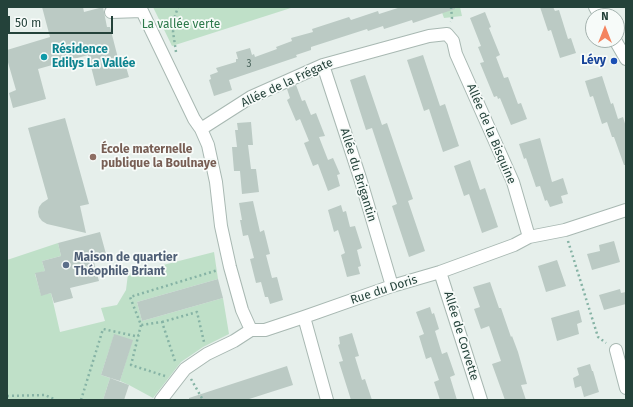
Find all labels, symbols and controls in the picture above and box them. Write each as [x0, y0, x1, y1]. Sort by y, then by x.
scale bar [10, 8, 115, 34]
north arrow [585, 8, 625, 48]
text: N [601, 10, 609, 23]
text: 50 m [15, 16, 41, 30]
park label: La vallée verte [142, 18, 220, 32]
place label: Résidence Edilys La Vallée [52, 43, 135, 71]
marker: Résidence Edilys La Vallée [39, 52, 49, 62]
place label: Lévy [581, 54, 606, 68]
street label: Allée de la Frégate [239, 55, 335, 111]
marker: Lévy [609, 56, 619, 66]
house number: 3 [247, 58, 251, 70]
street label: Allée de la Bisquine [463, 82, 519, 186]
street label: Allée du Brigantin [337, 126, 379, 224]
place label: École maternelle publique la Boulnaye [101, 143, 216, 171]
marker: École maternelle publique la Boulnaye [88, 152, 98, 162]
place label: Maison de quartier Théophile Briant [74, 251, 178, 279]
marker: Maison de quartier Théophile Briant [61, 260, 71, 270]
street label: Rue du Doris [349, 272, 419, 308]
street label: Allée de Corvette [441, 290, 481, 382]

